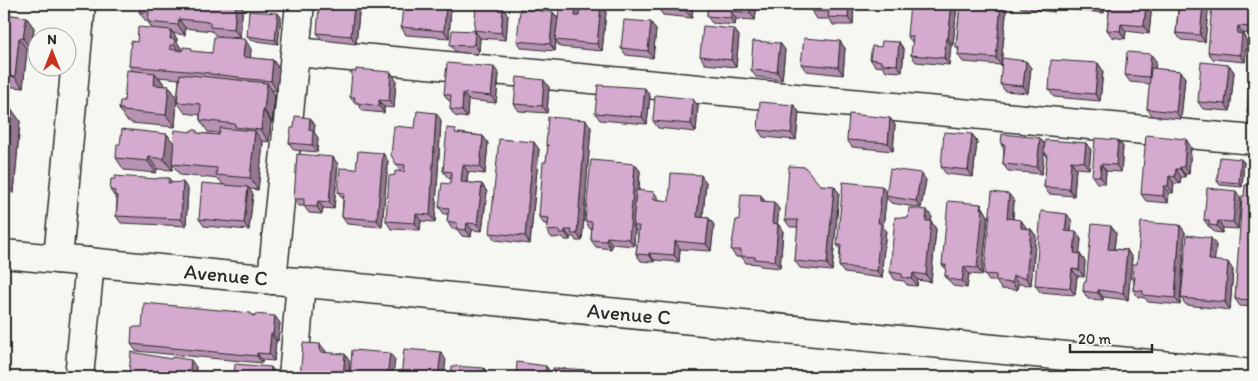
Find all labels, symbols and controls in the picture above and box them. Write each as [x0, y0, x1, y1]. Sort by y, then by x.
north arrow [28, 28, 78, 78]
text: N [47, 31, 57, 48]
street label: Avenue C [183, 258, 269, 291]
street label: Avenue C [586, 297, 672, 330]
scale bar [1070, 321, 1153, 353]
text: 20 m [1078, 330, 1112, 348]

